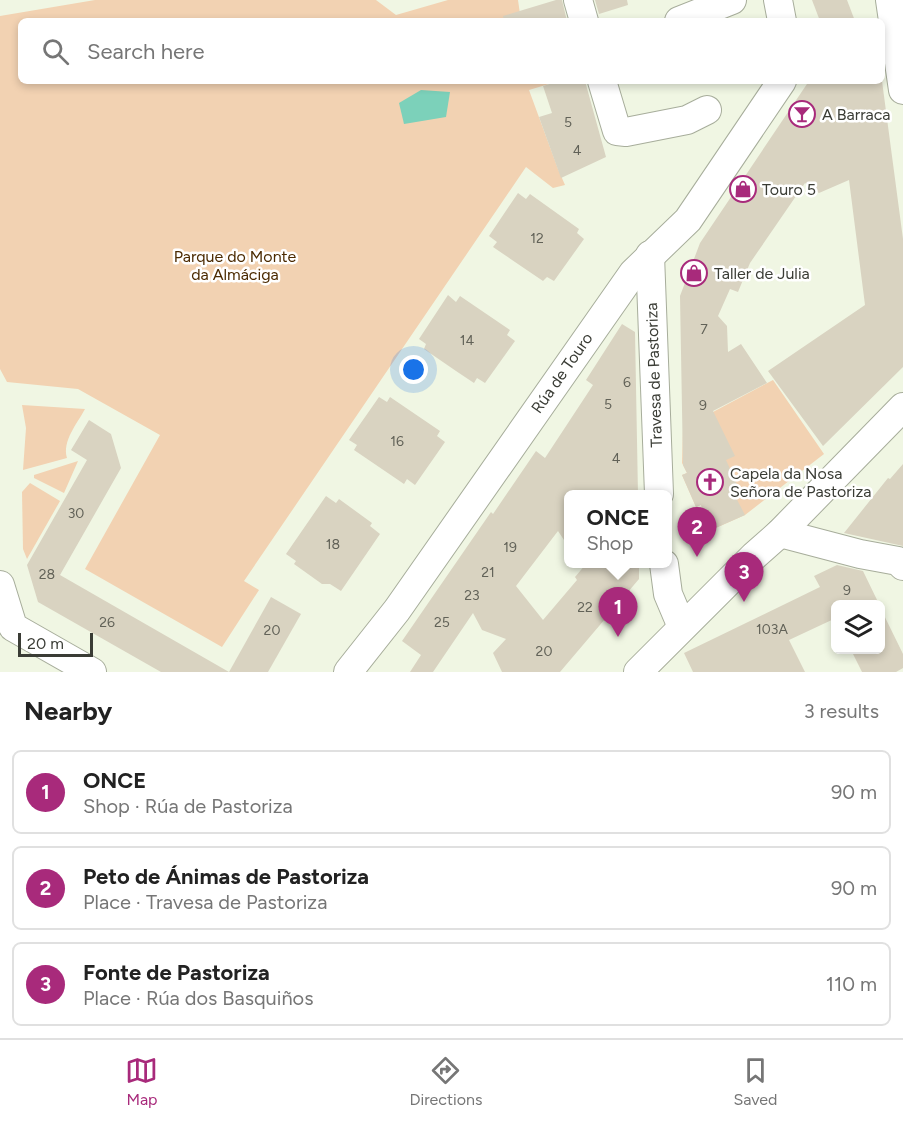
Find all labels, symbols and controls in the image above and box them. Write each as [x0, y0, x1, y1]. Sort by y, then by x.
search box [18, 18, 885, 84]
icon: search [39, 35, 72, 68]
text: Search here [87, 38, 205, 65]
bar icon: A Barraca [787, 99, 817, 129]
place label: A Barraca [822, 105, 891, 124]
house number: 5 [564, 114, 572, 131]
house number: 4 [573, 142, 582, 159]
shop icon: Touro 5 [728, 174, 758, 204]
place label: Touro 5 [762, 180, 816, 199]
house number: 12 [530, 230, 544, 247]
park label: Parque do Monte da Almáciga [174, 247, 297, 284]
shop icon: Taller de Julia [679, 258, 709, 288]
place label: Taller de Julia [714, 264, 810, 283]
street label: Travesa de Pastoriza [642, 302, 666, 448]
house number: 7 [700, 321, 708, 338]
street label: Rúa de Touro [527, 329, 597, 417]
house number: 14 [460, 332, 475, 349]
your location [399, 355, 428, 384]
house number: 6 [623, 374, 631, 391]
house number: 5 [604, 396, 612, 413]
house number: 9 [699, 397, 707, 414]
house number: 16 [390, 433, 404, 450]
house number: 4 [612, 450, 621, 467]
place label: Capela da Nosa Señora de Pastoriza [730, 464, 872, 501]
church icon: Capela da Nosa Señora de Pastoriza [695, 467, 725, 497]
popup [564, 490, 672, 568]
text: ONCE [586, 504, 650, 531]
house number: 30 [68, 505, 84, 522]
pin: 2 [678, 508, 716, 557]
text: Shop [586, 531, 633, 555]
house number: 18 [326, 536, 340, 553]
house number: 19 [503, 539, 517, 556]
pin: 3 [724, 552, 764, 602]
house number: 21 [481, 564, 495, 581]
house number: 28 [39, 566, 55, 583]
house number: 9 [843, 582, 851, 599]
house number: 23 [464, 587, 480, 604]
pin: 1 [598, 588, 638, 637]
house number: 22 [577, 599, 593, 616]
map controls [831, 600, 885, 654]
button: layers [831, 600, 885, 654]
house number: 26 [99, 614, 115, 631]
house number: 25 [434, 614, 450, 631]
house number: 103A [756, 621, 788, 638]
house number: 20 [264, 622, 280, 639]
scale bar [18, 630, 93, 658]
text: 20 m [27, 634, 64, 653]
house number: 20 [536, 643, 552, 660]
text: Nearby [24, 695, 112, 727]
text: 3 results [804, 699, 879, 723]
text: ONCE [83, 767, 146, 794]
text: 1 [41, 780, 50, 804]
text: 90 m [831, 780, 877, 804]
text: Shop · Rúa de Pastoriza [83, 794, 293, 818]
text: Peto de Ánimas de Pastoriza [83, 863, 369, 890]
text: 2 [40, 876, 51, 900]
text: 90 m [831, 876, 877, 900]
text: Place · Travesa de Pastoriza [83, 890, 327, 914]
text: Fonte de Pastoriza [83, 959, 270, 986]
text: 3 [40, 972, 51, 996]
text: 110 m [826, 972, 877, 996]
text: Place · Rúa dos Basquiños [83, 986, 313, 1010]
tab: Map [125, 1054, 158, 1109]
tab: Directions [409, 1054, 482, 1109]
tab: Saved [733, 1054, 778, 1109]

